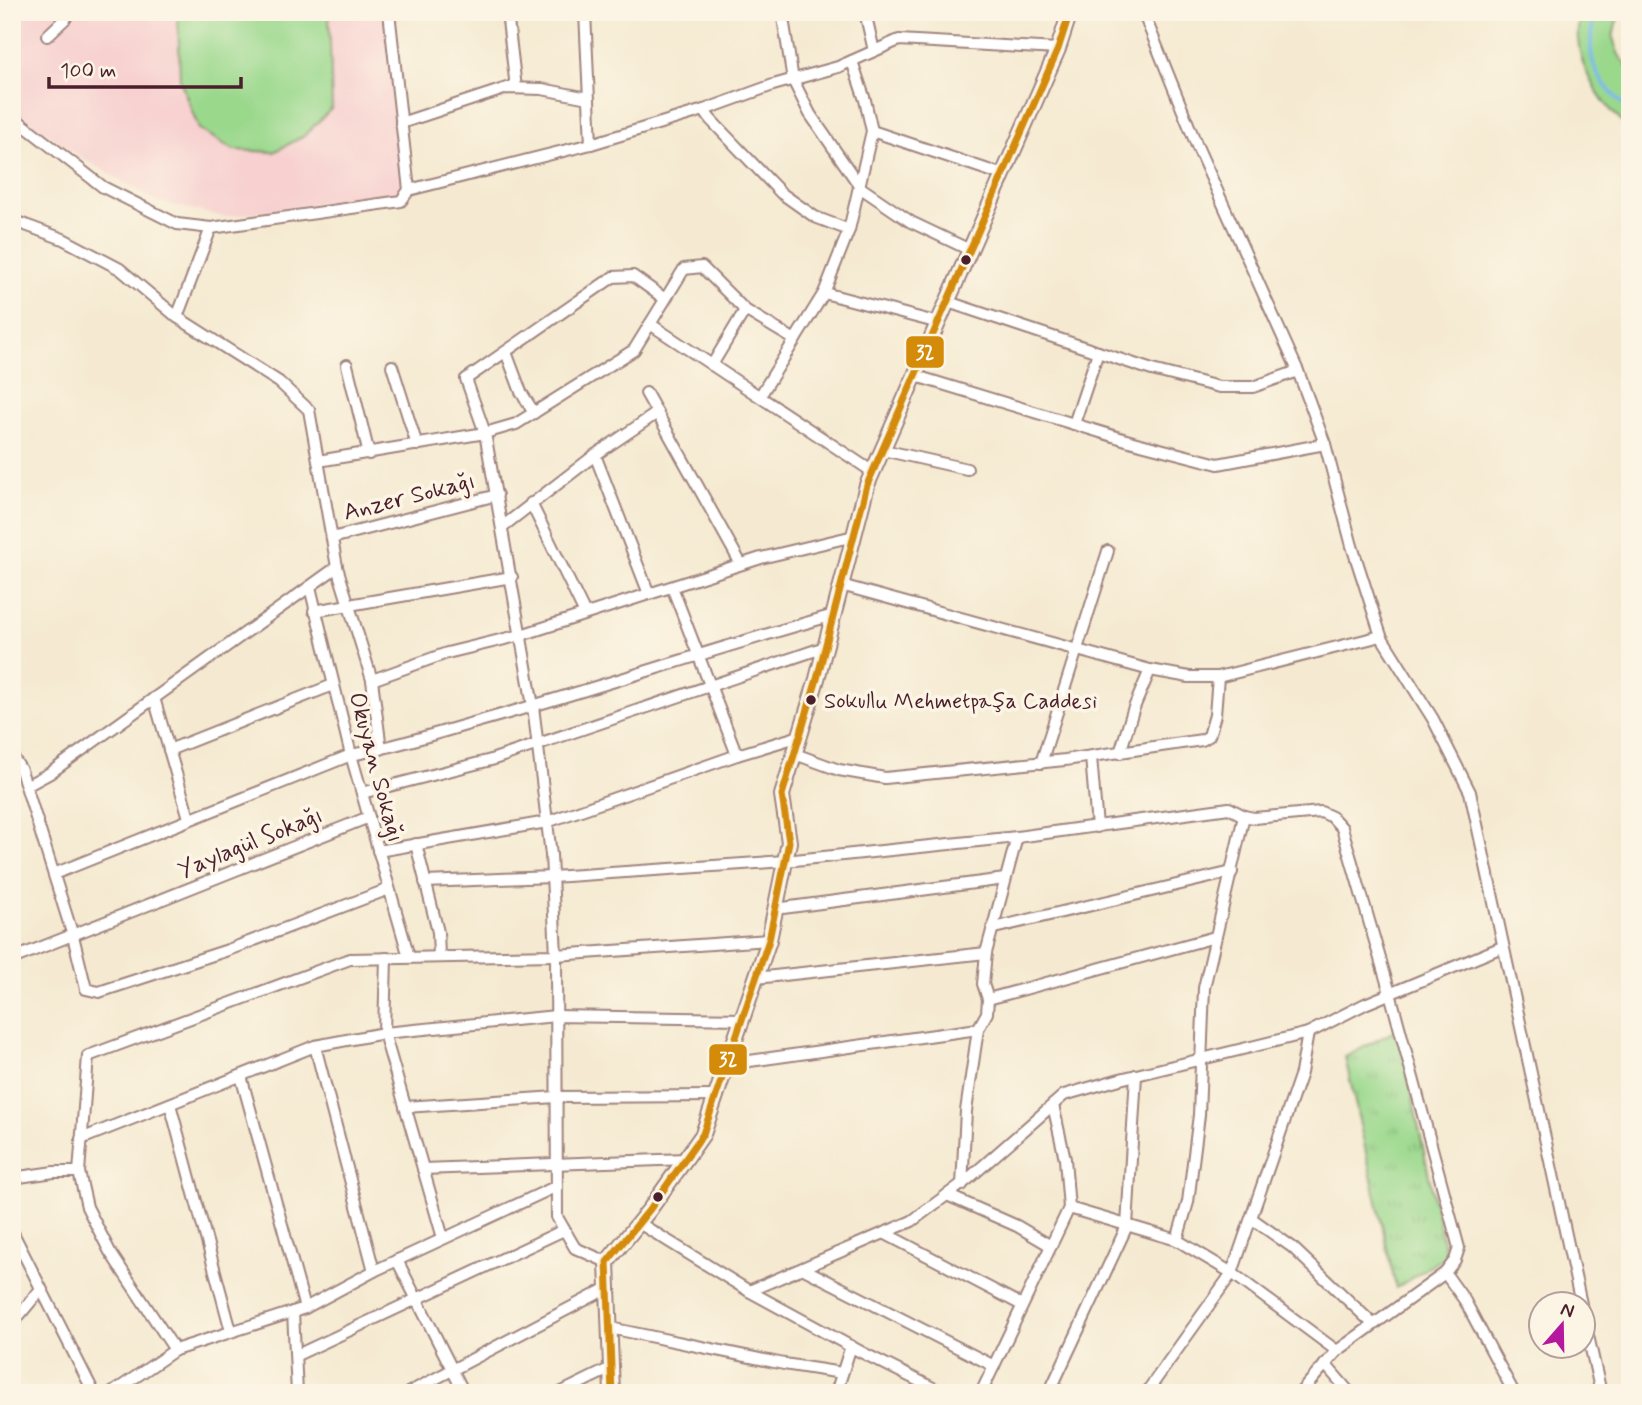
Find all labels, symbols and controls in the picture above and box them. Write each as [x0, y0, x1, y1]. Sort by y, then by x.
scale bar [49, 46, 242, 90]
text: 100 m [60, 57, 116, 85]
unlabelled marker [959, 253, 973, 267]
line badge: 32 [905, 335, 945, 369]
text: 32 [916, 341, 934, 366]
street label: Anzer Sokağı [340, 466, 478, 529]
place label: Sokullu Mehmetpaşa Caddesi [824, 688, 1097, 716]
street label: Okuyan Sokağı [341, 689, 410, 846]
marker: Sokullu Mehmetpaşa Caddesi [804, 693, 818, 707]
street label: Yaylagül Sokağı [174, 800, 328, 887]
line badge: 32 [708, 1043, 748, 1076]
text: 32 [719, 1048, 737, 1073]
unlabelled marker [651, 1190, 665, 1204]
north arrow [1526, 1290, 1596, 1360]
text: N [1557, 1297, 1578, 1324]

